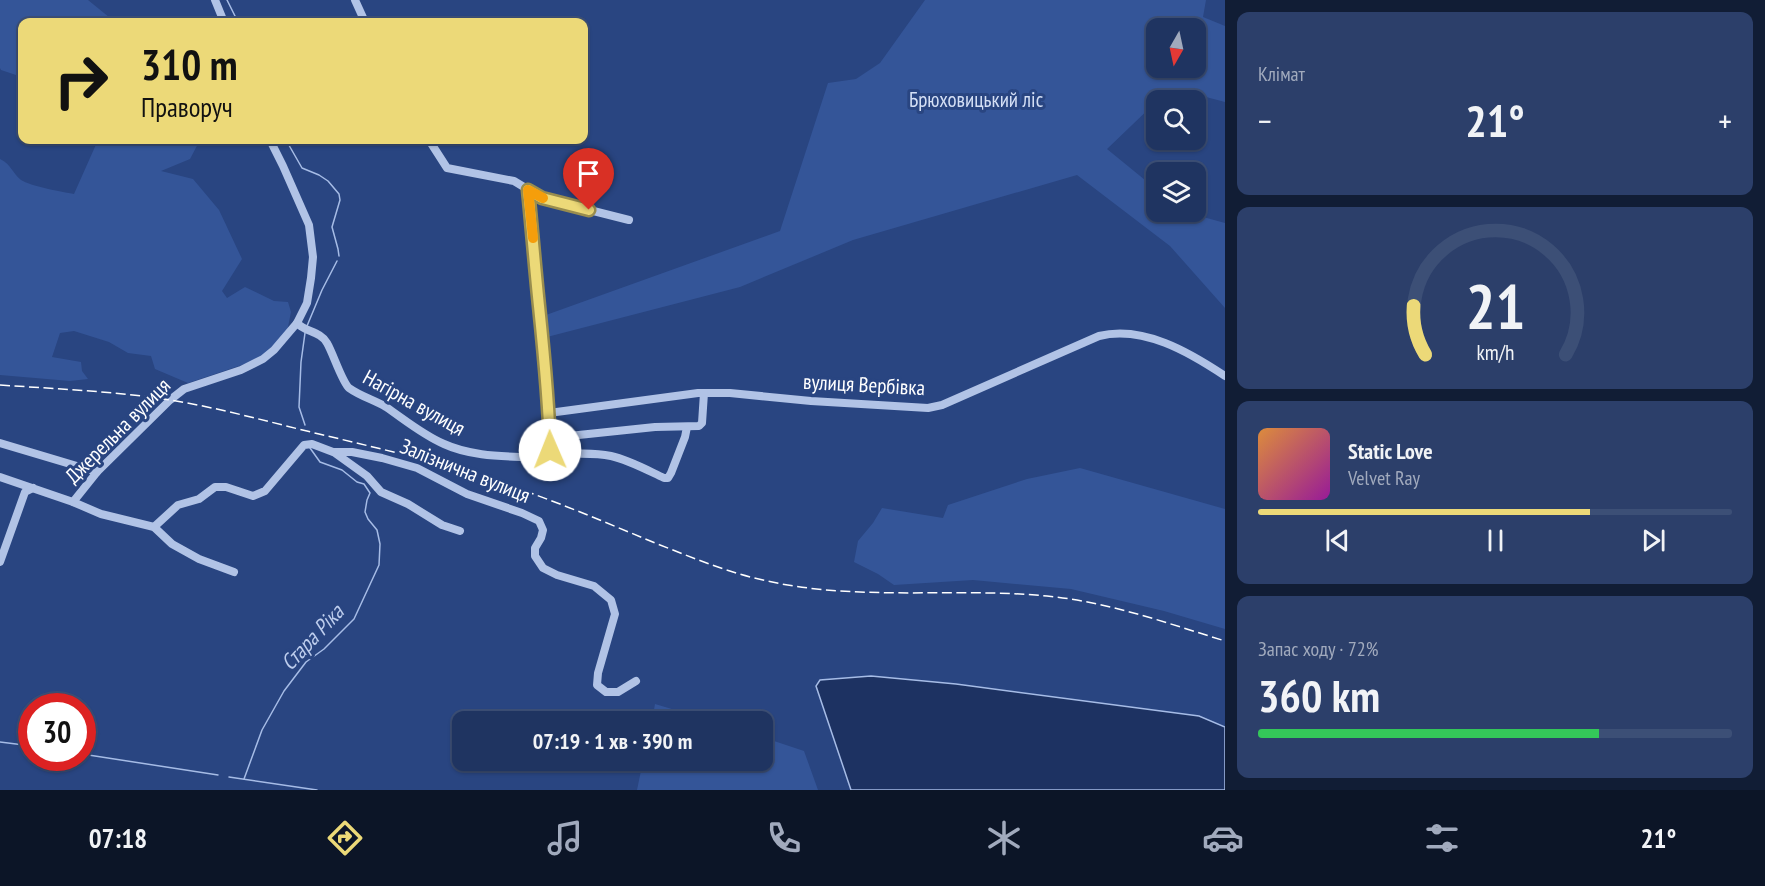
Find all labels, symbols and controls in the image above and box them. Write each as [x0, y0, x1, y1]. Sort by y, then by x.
north arrow [1146, 18, 1206, 78]
map controls [1146, 18, 1206, 222]
text: 310 m [141, 37, 238, 92]
icon: right [42, 42, 120, 120]
text: Клімат [1258, 61, 1305, 87]
park label: Брюховицький ліс [909, 86, 1044, 113]
text: Праворуч [141, 90, 233, 124]
button: search [1146, 90, 1206, 150]
text: 21° [1465, 91, 1525, 149]
text: − [1258, 99, 1272, 142]
text: + [1718, 99, 1732, 142]
pin [563, 148, 614, 210]
icon: arrive [572, 157, 605, 190]
button: layers [1146, 162, 1206, 222]
text: 21 [1465, 265, 1525, 346]
text: km/h [1476, 338, 1514, 366]
street label: Нагірна вулиця [358, 363, 470, 442]
street label: вулиця Вербівка [802, 368, 926, 401]
street label: Джерельна вулиця [59, 372, 176, 489]
position arrow [518, 418, 582, 482]
street label: Залізнична вулиця [396, 432, 534, 509]
text: Static Love [1348, 437, 1433, 465]
text: Velvet Ray [1348, 465, 1420, 491]
icon: previous [1321, 524, 1354, 557]
icon: pause [1479, 524, 1512, 557]
icon: next [1637, 524, 1670, 557]
water label: Стара Ріка [275, 597, 350, 676]
text: Запас ходу · 72% [1258, 636, 1378, 662]
text: 360 km [1258, 666, 1380, 724]
speed limit sign: 30 [18, 693, 96, 771]
text: 07:19 · 1 хв · 390 m [533, 727, 692, 755]
icon: directions [324, 817, 366, 859]
icon: music [544, 817, 586, 859]
icon: phone [763, 817, 805, 859]
icon: climate [983, 817, 1025, 859]
icon: car [1202, 817, 1244, 859]
icon: filters [1421, 817, 1463, 859]
text: 07:18 [89, 821, 147, 855]
text: 21° [1641, 821, 1676, 855]

